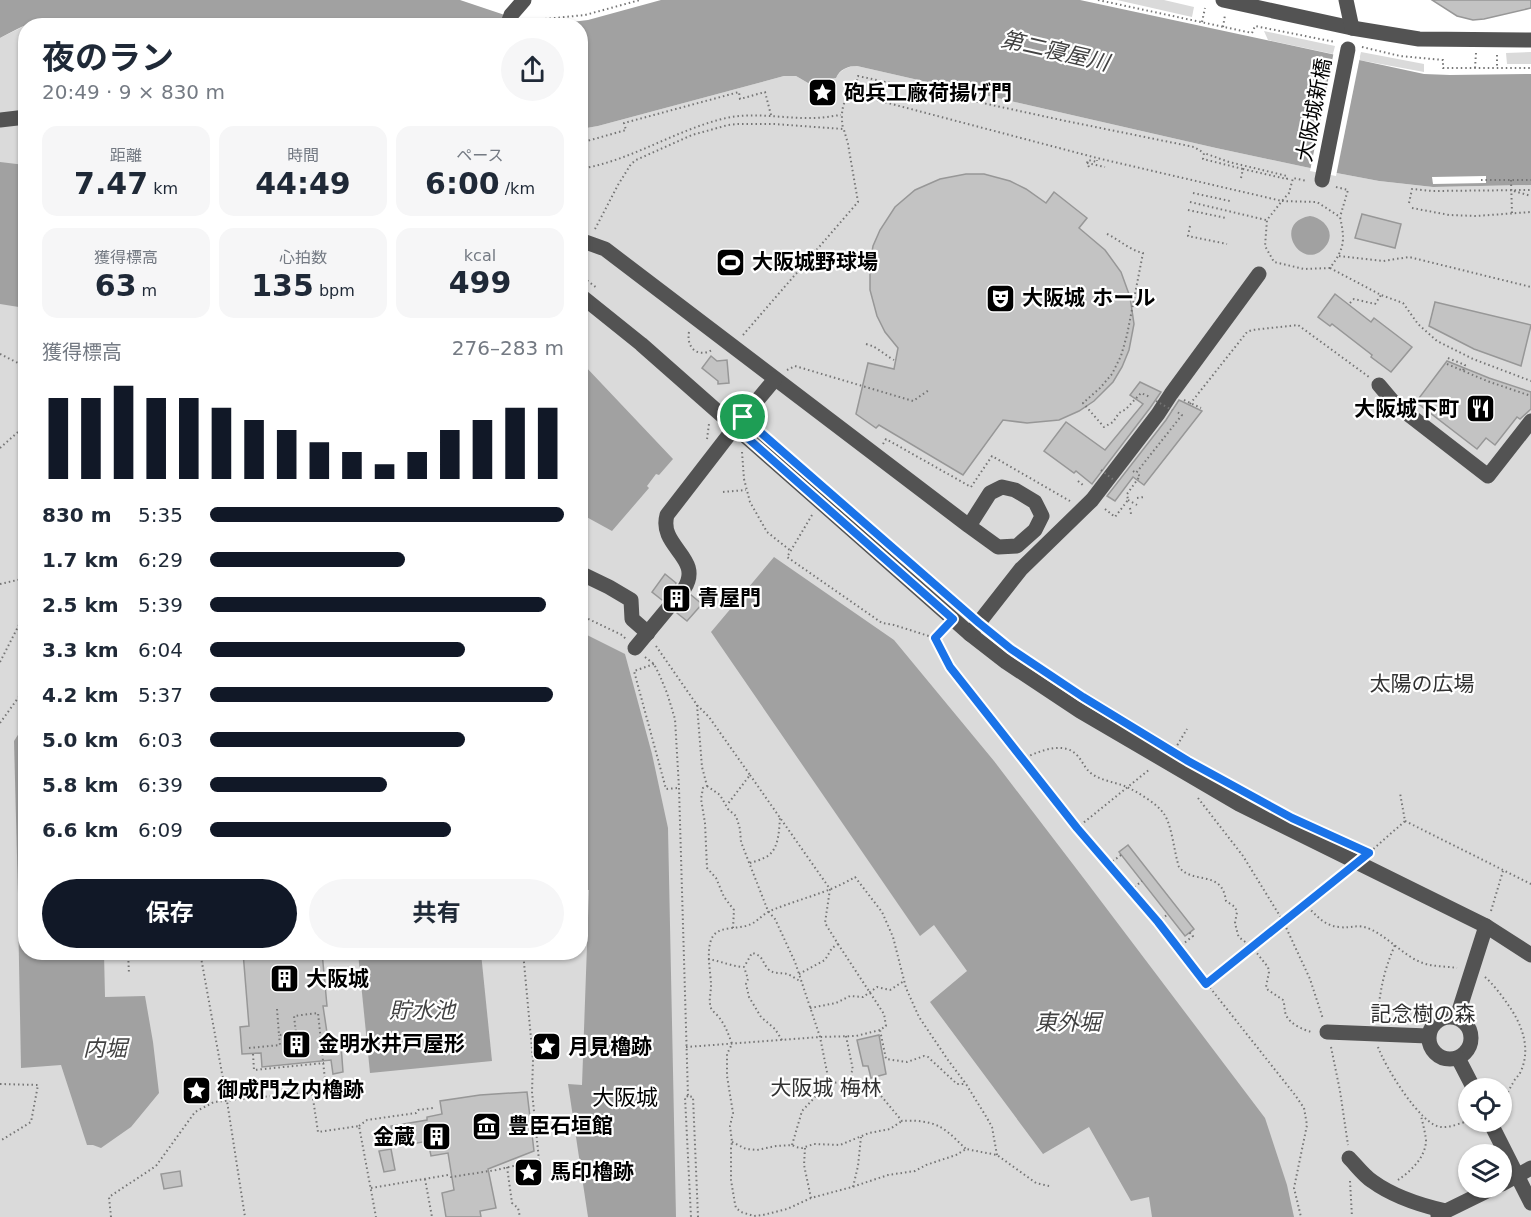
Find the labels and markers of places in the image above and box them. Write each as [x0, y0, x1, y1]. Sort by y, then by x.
place icon: 砲兵工廠荷揚げ門 [807, 77, 839, 109]
place label: 砲兵工廠荷揚げ門 [844, 81, 1012, 105]
sports icon: 大阪城野球場 [715, 246, 747, 278]
place label: 大阪城野球場 [752, 250, 878, 274]
theatre icon: 大阪城 ホール [985, 282, 1017, 314]
place label: 大阪城 ホール [1022, 286, 1155, 310]
pin [717, 391, 768, 442]
restaurant icon: 大阪城下町 [1464, 393, 1496, 425]
place label: 大阪城下町 [1354, 397, 1459, 421]
building icon: 青屋門 [661, 582, 693, 614]
place label: 青屋門 [698, 586, 761, 610]
building icon: 大阪城 [269, 963, 301, 995]
place label: 大阪城 [306, 967, 369, 991]
building icon: 金明水井戸屋形 [281, 1028, 313, 1060]
place icon: 月見櫓跡 [531, 1031, 563, 1063]
place label: 金明水井戸屋形 [318, 1032, 465, 1056]
place label: 月見櫓跡 [568, 1035, 652, 1059]
place icon: 御成門之内櫓跡 [180, 1074, 212, 1106]
place label: 御成門之内櫓跡 [217, 1078, 364, 1102]
museum icon: 豊臣石垣館 [471, 1110, 503, 1142]
place label: 豊臣石垣館 [508, 1114, 613, 1138]
building icon: 金蔵 [420, 1121, 452, 1153]
place label: 金蔵 [373, 1125, 415, 1149]
place icon: 馬印櫓跡 [513, 1156, 545, 1188]
place label: 馬印櫓跡 [550, 1160, 634, 1184]

